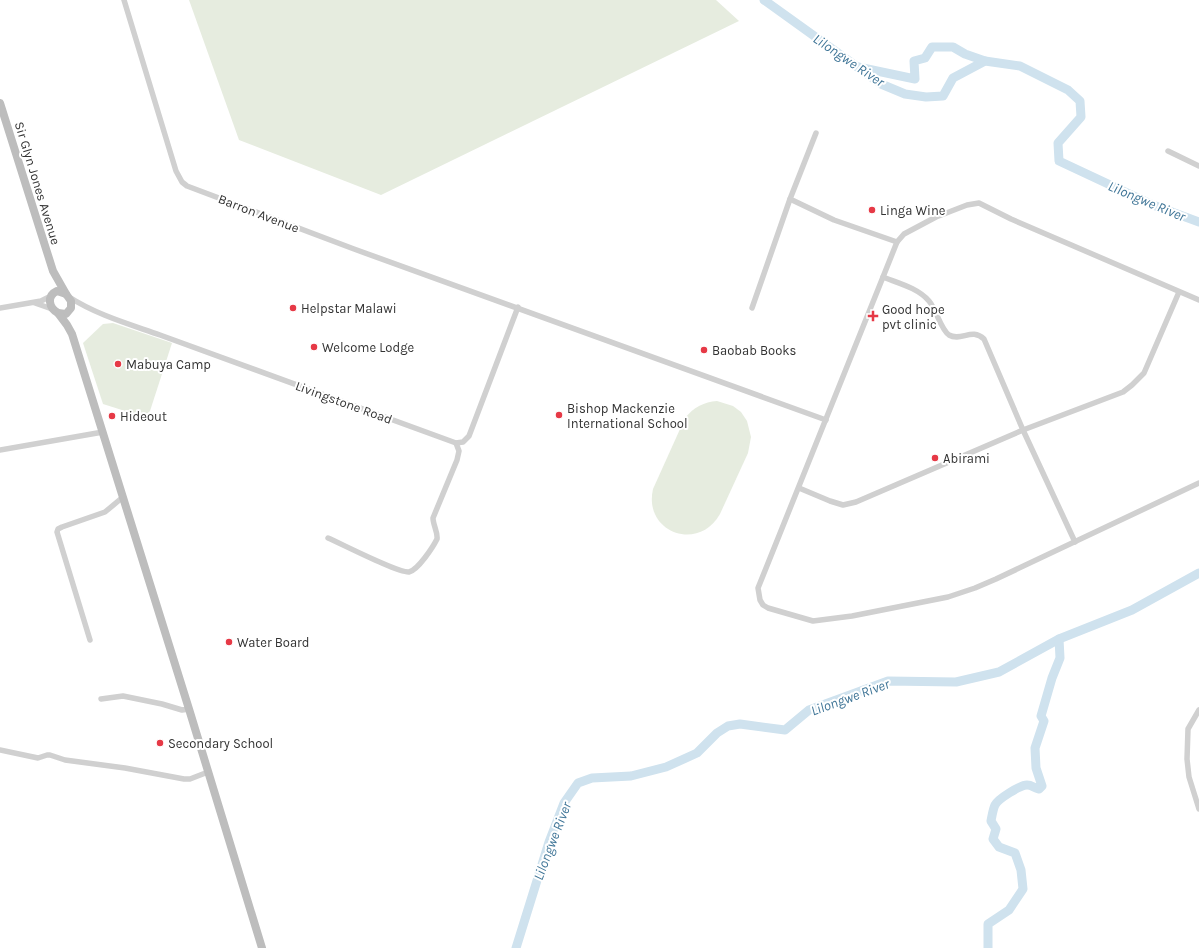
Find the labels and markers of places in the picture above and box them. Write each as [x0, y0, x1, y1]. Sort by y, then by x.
place label: Linga Wine [880, 203, 946, 218]
marker: Linga Wine [867, 205, 877, 215]
place label: Helpstar Malawi [301, 301, 397, 316]
place label: Good hope pvt clinic [882, 302, 945, 332]
marker: Helpstar Malawi [288, 303, 298, 313]
marker: Good hope pvt clinic [867, 310, 879, 322]
place label: Welcome Lodge [322, 340, 414, 355]
marker: Welcome Lodge [309, 342, 319, 352]
place label: Baobab Books [712, 343, 797, 358]
marker: Baobab Books [699, 345, 709, 355]
place label: Mabuya Camp [126, 357, 211, 372]
marker: Mabuya Camp [113, 359, 123, 369]
place label: Bishop Mackenzie International School [567, 401, 688, 431]
place label: Hideout [120, 409, 167, 424]
marker: Bishop Mackenzie International School [554, 410, 564, 420]
marker: Hideout [107, 411, 117, 421]
place label: Abirami [943, 451, 990, 466]
marker: Abirami [930, 453, 940, 463]
place label: Water Board [237, 635, 309, 650]
marker: Water Board [224, 637, 234, 647]
place label: Secondary School [168, 736, 273, 751]
marker: Secondary School [155, 738, 165, 748]

